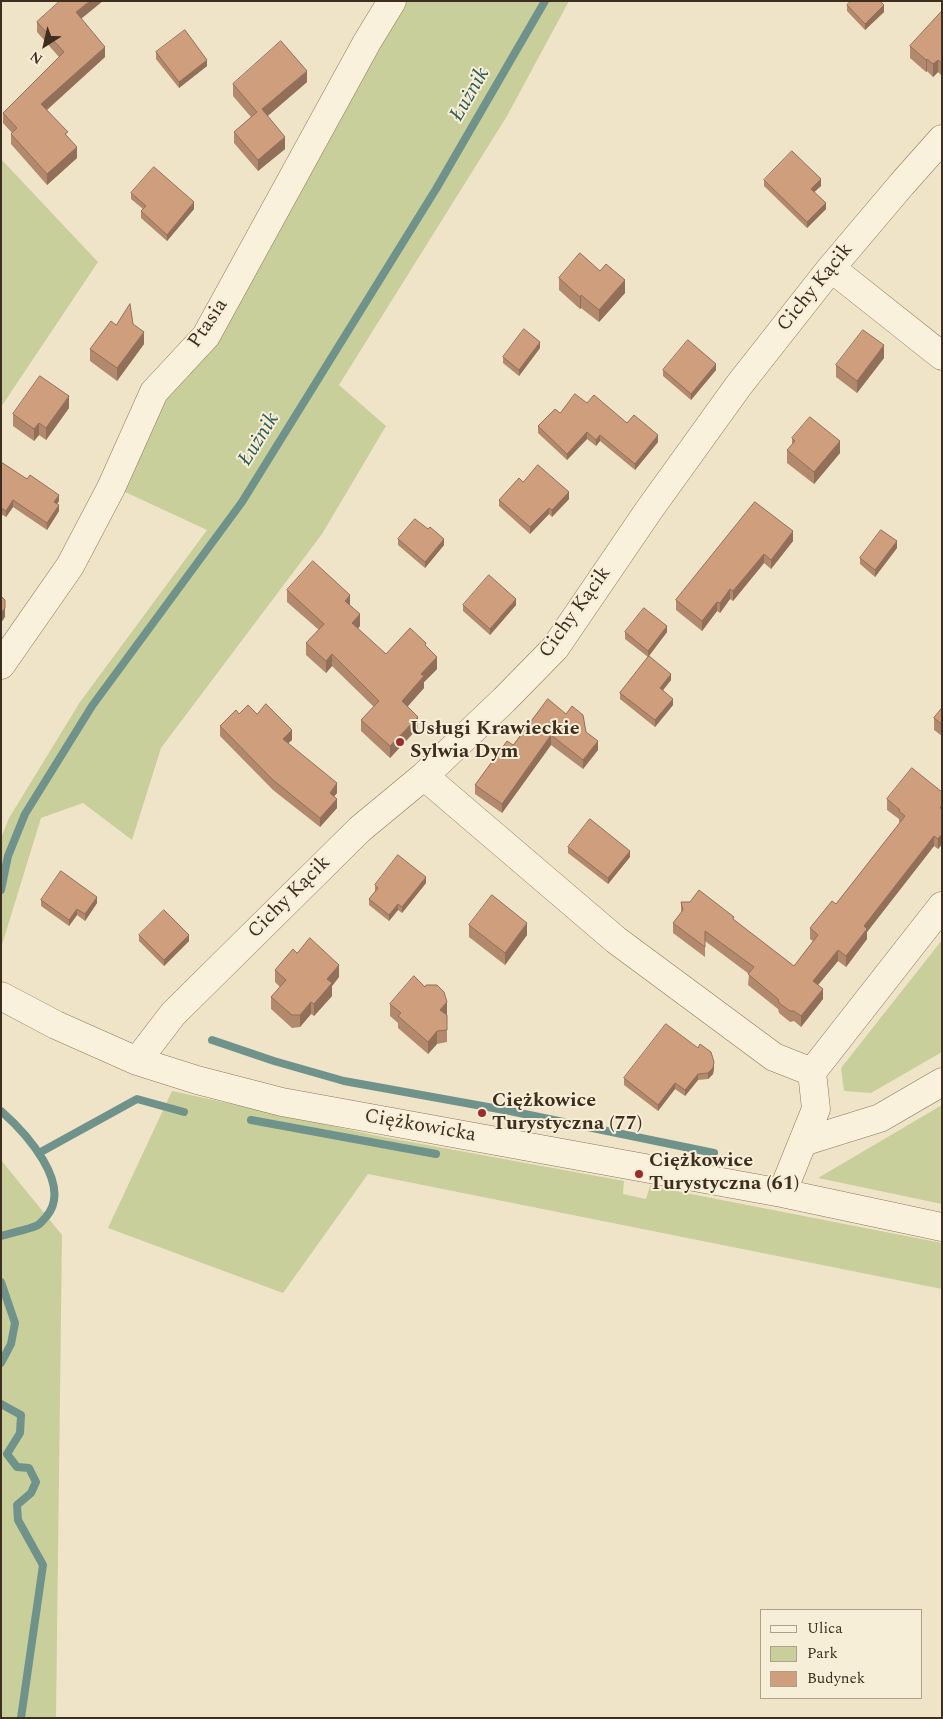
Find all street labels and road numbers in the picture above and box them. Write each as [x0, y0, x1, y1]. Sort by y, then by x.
street label: Cichy Kącik [773, 239, 859, 337]
street label: Ptasia [184, 295, 234, 353]
street label: Cichy Kącik [535, 563, 617, 663]
street label: Cichy Kącik [244, 852, 336, 944]
street label: Ciężkowicka [362, 1105, 478, 1149]

